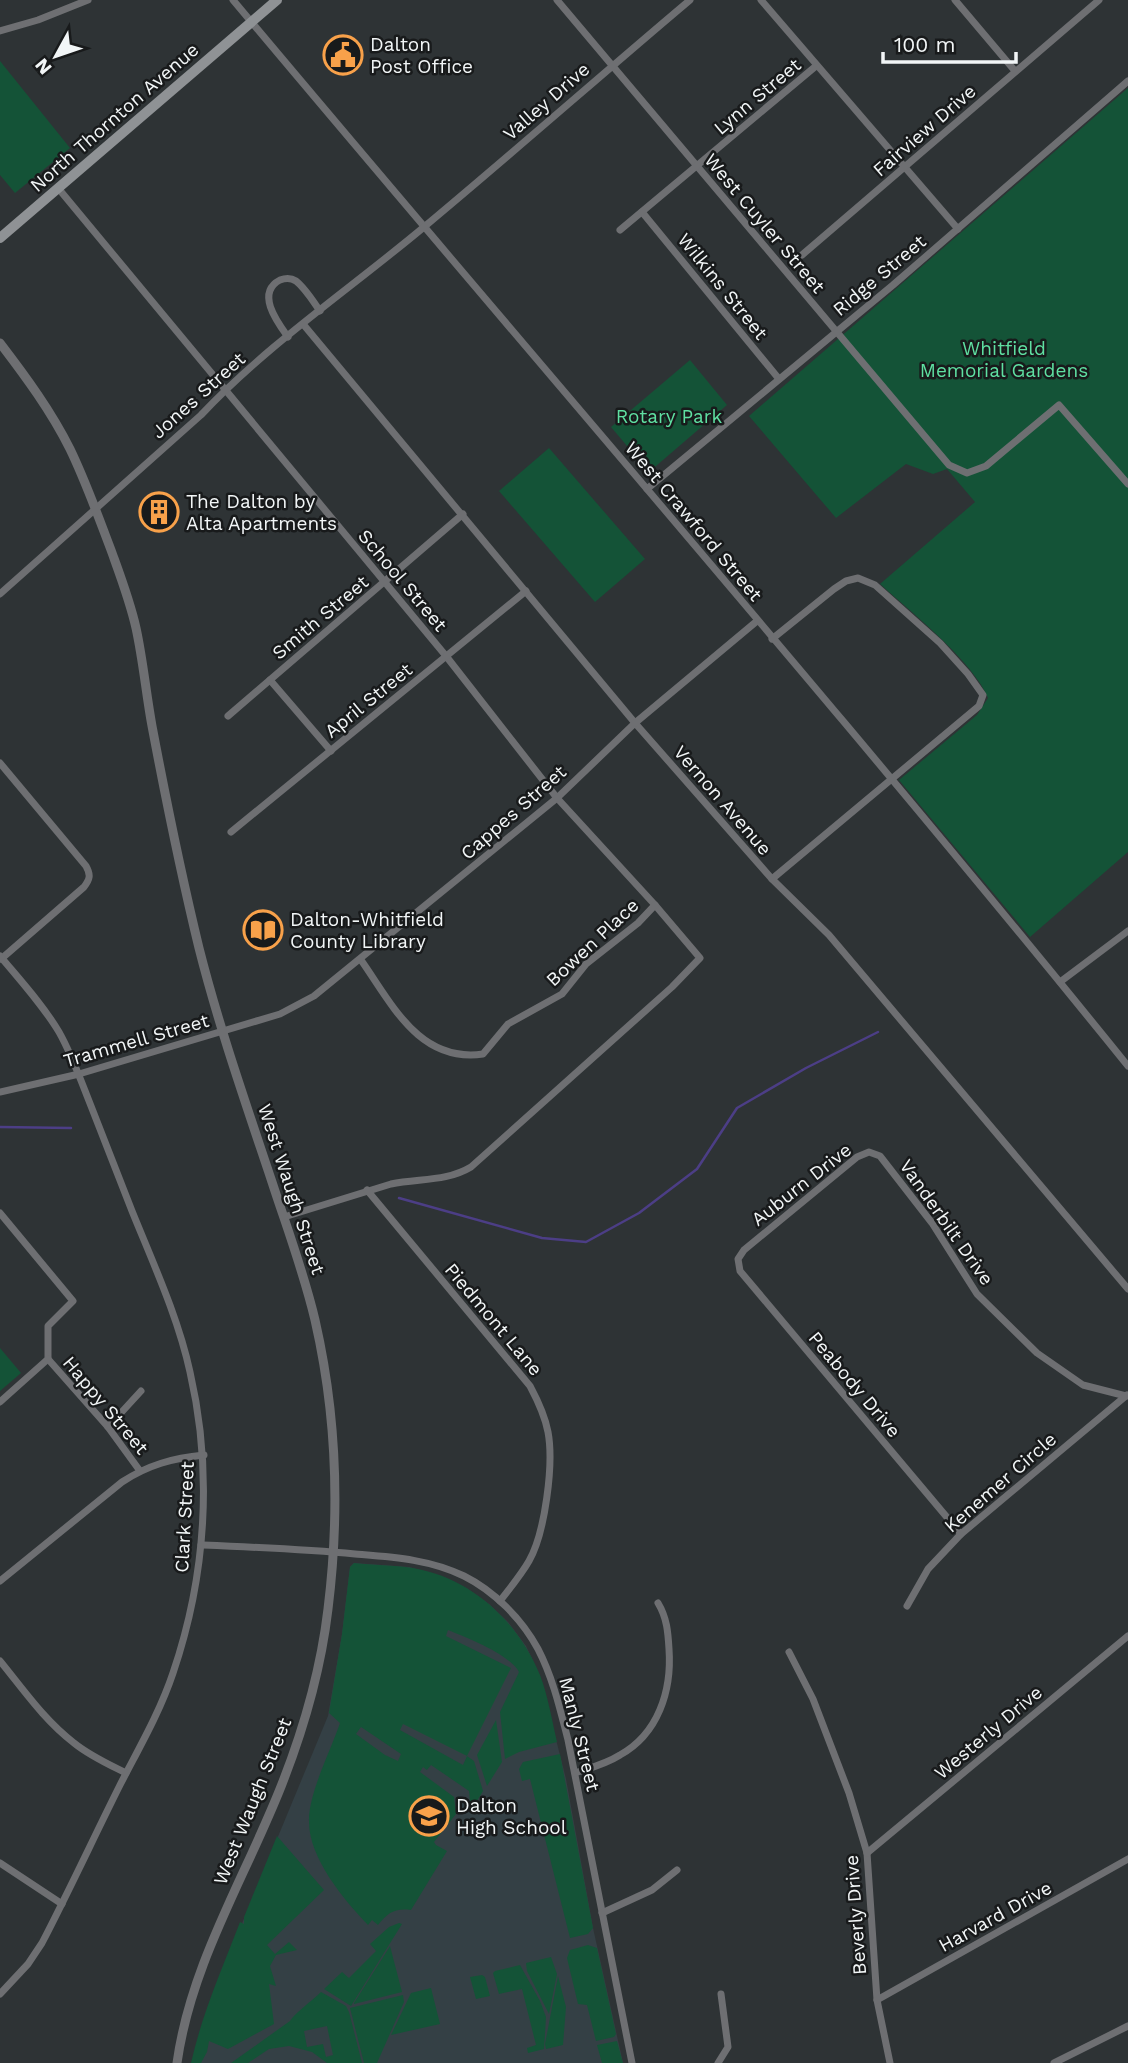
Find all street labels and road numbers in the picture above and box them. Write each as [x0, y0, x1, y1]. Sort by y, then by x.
street label: North Thornton Avenue [25, 37, 203, 197]
street label: Lynn Street [709, 53, 806, 139]
street label: Valley Drive [498, 58, 594, 145]
street label: Fairview Drive [868, 79, 981, 181]
street label: West Cuyler Street [699, 149, 830, 298]
street label: Wilkins Street [673, 228, 773, 344]
street label: Ridge Street [828, 230, 931, 321]
street label: Jones Street [147, 347, 250, 444]
street label: West Crawford Street [620, 437, 767, 606]
street label: School Street [353, 525, 452, 636]
street label: Smith Street [267, 570, 373, 664]
street label: April Street [320, 658, 417, 743]
street label: Vernon Avenue [669, 741, 777, 860]
street label: Cappes Street [456, 760, 571, 864]
street label: Bowen Place [541, 894, 643, 991]
street label: Trammell Street [61, 1009, 212, 1072]
street label: West Waugh Street [253, 1101, 330, 1277]
street label: Auburn Drive [747, 1138, 856, 1231]
street label: Vanderbilt Drive [895, 1155, 999, 1290]
street label: Piedmont Lane [440, 1258, 547, 1380]
street label: Peabody Drive [804, 1327, 906, 1442]
street label: Happy Street [58, 1352, 153, 1459]
street label: Kenemer Circle [940, 1427, 1061, 1537]
street label: Clark Street [170, 1461, 199, 1573]
street label: Manly Street [554, 1675, 605, 1794]
street label: Westerly Drive [930, 1681, 1047, 1784]
street label: West Waugh Street [208, 1714, 296, 1888]
street label: Beverly Drive [840, 1854, 871, 1976]
street label: Harvard Drive [935, 1876, 1056, 1957]

